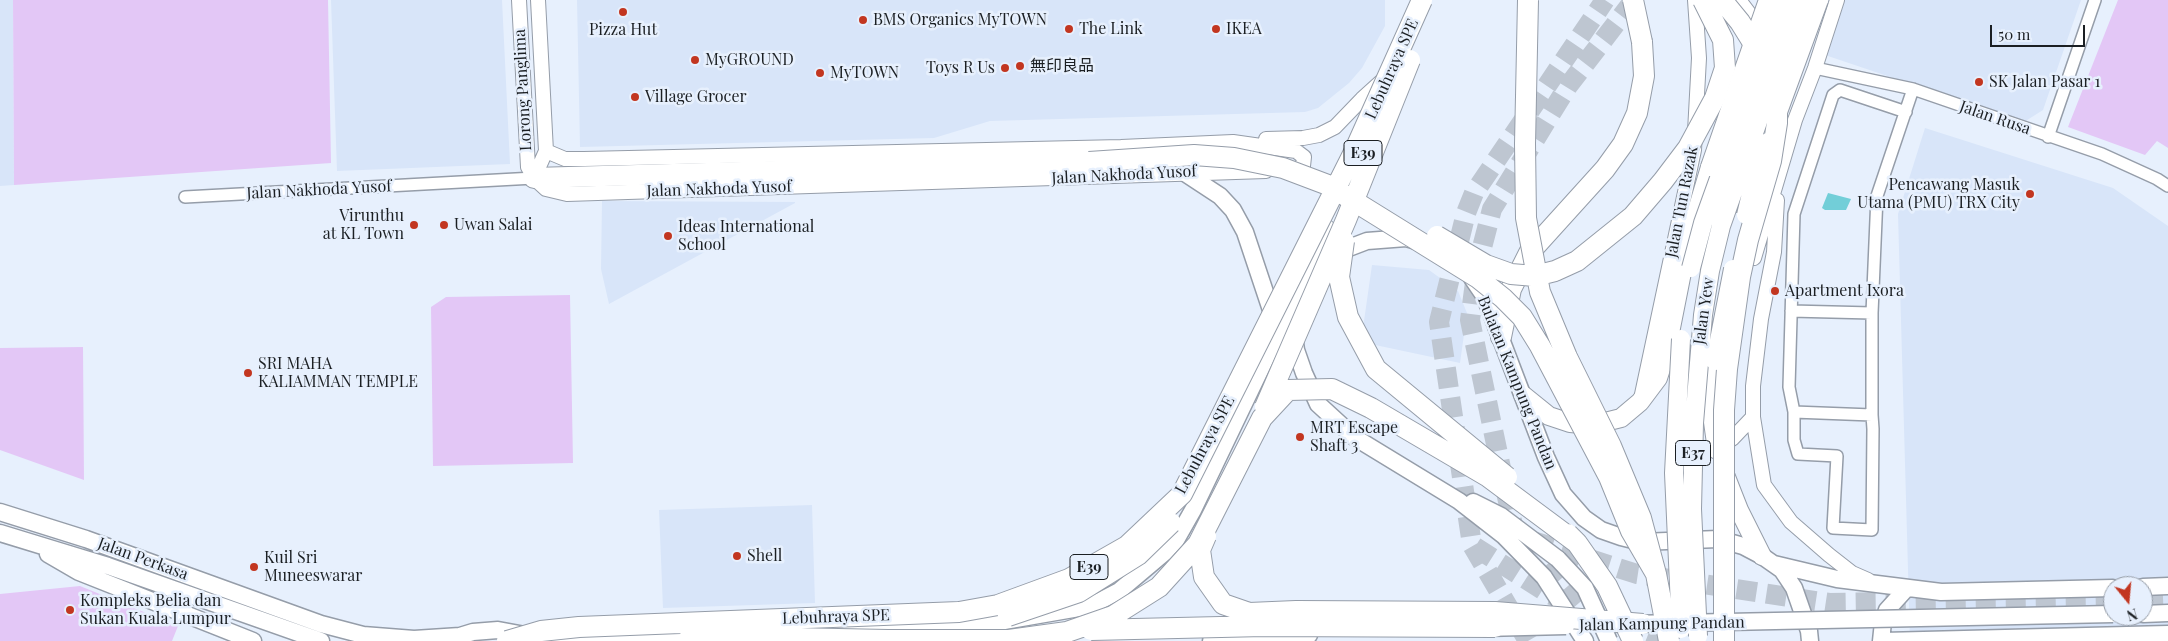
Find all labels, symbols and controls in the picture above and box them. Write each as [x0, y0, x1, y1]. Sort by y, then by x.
marker: Pizza Hut [617, 6, 629, 18]
place label: BMS Organics MyTOWN [873, 10, 1047, 30]
marker: BMS Organics MyTOWN [857, 14, 869, 26]
scale bar [1993, 15, 2088, 47]
street label: Lebuhraya SPE [1361, 16, 1423, 122]
place label: The Link [1079, 19, 1143, 39]
place label: IKEA [1226, 19, 1262, 39]
place label: Pizza Hut [589, 20, 657, 40]
marker: The Link [1063, 23, 1075, 35]
marker: IKEA [1210, 23, 1222, 35]
text: 50 m [1998, 24, 2030, 44]
street label: Lorong Panglima [510, 29, 536, 151]
place label: MyGROUND [705, 50, 794, 70]
marker: MyGROUND [689, 54, 701, 66]
place label: 無印良品 [1030, 56, 1094, 76]
place label: Toys R Us [926, 58, 995, 78]
marker: 無印良品 [1014, 60, 1026, 72]
marker: Toys R Us [999, 62, 1011, 74]
place label: MyTOWN [830, 63, 899, 83]
marker: MyTOWN [814, 67, 826, 79]
place label: SK Jalan Pasar 1 [1989, 72, 2100, 92]
marker: SK Jalan Pasar 1 [1973, 76, 1985, 88]
place label: Village Grocer [645, 87, 747, 107]
marker: Village Grocer [629, 91, 641, 103]
street label: Jalan Rusa [1957, 97, 2033, 139]
road number: E39 [1344, 140, 1382, 166]
street label: Jalan Tun Razak [1662, 145, 1702, 259]
street label: Jalan Nakhoda Yusof [1051, 162, 1197, 188]
place label: Pencawang Masuk Utama (PMU) TRX City [1857, 175, 2020, 213]
street label: Jalan Nakhoda Yusof [246, 177, 392, 203]
street label: Jalan Nakhoda Yusof [646, 177, 792, 201]
marker: Pencawang Masuk Utama (PMU) TRX City [2024, 188, 2036, 200]
place label: Virunthu at KL Town [323, 206, 404, 244]
place label: Uwan Salai [454, 215, 532, 235]
place label: Ideas International School [678, 217, 814, 255]
marker: Virunthu at KL Town [408, 219, 420, 231]
marker: Uwan Salai [438, 219, 450, 231]
marker: Ideas International School [662, 230, 674, 242]
street label: Jalan Yew [1690, 276, 1718, 346]
place label: Apartment Ixora [1785, 281, 1904, 301]
marker: Apartment Ixora [1769, 285, 1781, 297]
street label: Bulatan Kampung Pandan [1473, 293, 1561, 473]
place label: SRI MAHA KALIAMMAN TEMPLE [258, 354, 418, 392]
marker: SRI MAHA KALIAMMAN TEMPLE [242, 367, 254, 379]
street label: Lebuhraya SPE [1171, 393, 1239, 497]
place label: MRT Escape Shaft 3 [1310, 418, 1398, 456]
marker: MRT Escape Shaft 3 [1294, 431, 1306, 443]
road number: E37 [1676, 440, 1710, 466]
street label: Jalan Perkasa [95, 534, 191, 584]
place label: Shell [747, 546, 782, 566]
place label: Kuil Sri Muneeswarar [264, 548, 362, 586]
marker: Shell [731, 550, 743, 562]
road number: E39 [1070, 554, 1108, 580]
marker: Kuil Sri Muneeswarar [248, 561, 260, 573]
north arrow [2103, 576, 2153, 626]
place label: Kompleks Belia dan Sukan Kuala Lumpur [80, 591, 231, 629]
marker: Kompleks Belia dan Sukan Kuala Lumpur [64, 604, 76, 616]
text: N [2125, 604, 2140, 625]
street label: Lebuhraya SPE [782, 606, 890, 628]
street label: Jalan Kampung Pandan [1579, 613, 1745, 635]

